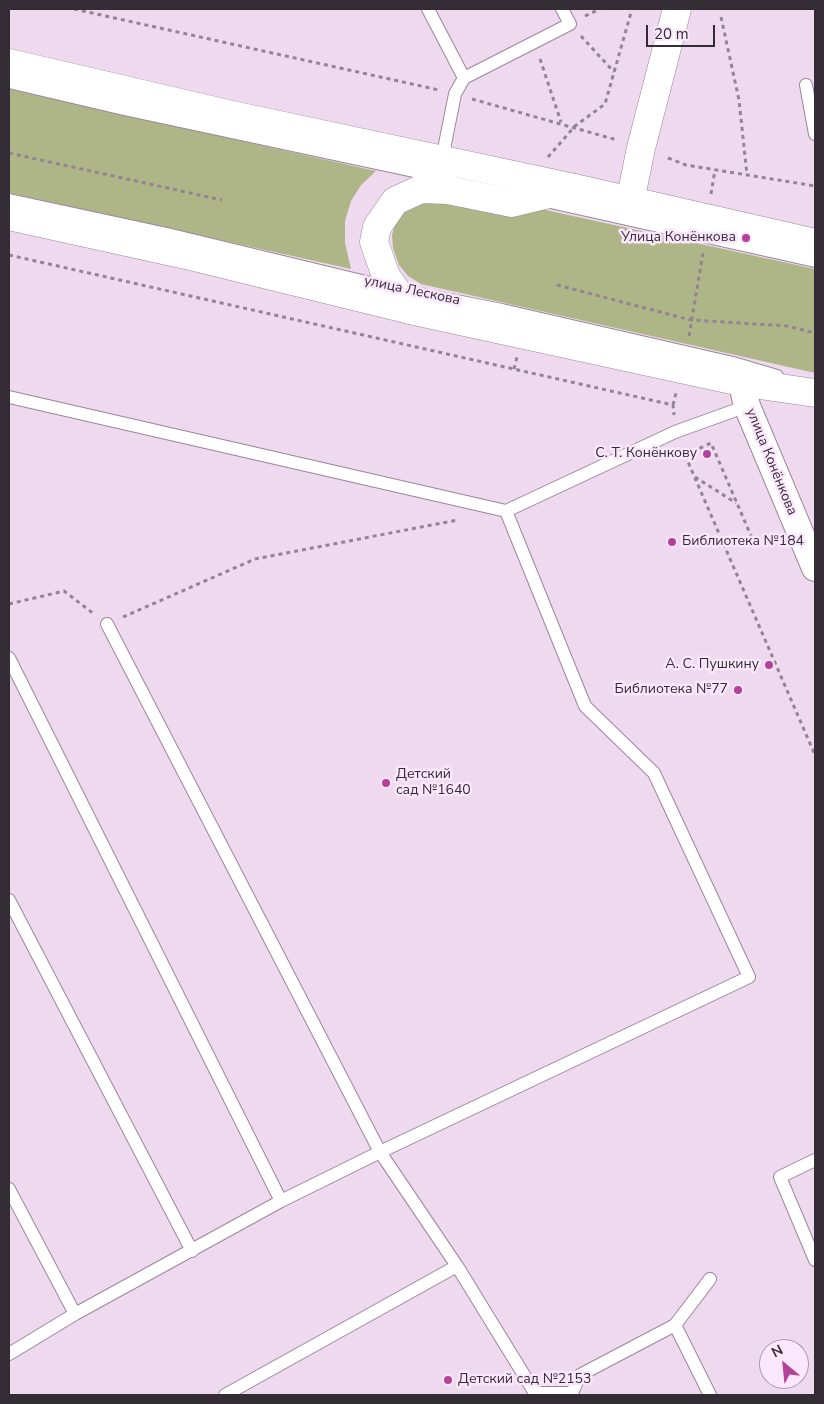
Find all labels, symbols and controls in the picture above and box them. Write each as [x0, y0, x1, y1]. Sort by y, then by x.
scale bar [649, 15, 718, 47]
text: 20 m [654, 24, 689, 44]
place label: Улица Конёнкова [621, 230, 736, 246]
marker: Улица Конёнкова [740, 232, 752, 244]
street label: улица Лескова [362, 273, 462, 309]
street label: улица Конёнкова [742, 406, 800, 518]
place label: С. Т. Конёнкову [595, 446, 697, 462]
marker: С. Т. Конёнкову [701, 448, 713, 460]
place label: Библиотека №184 [682, 534, 804, 550]
marker: Библиотека №184 [666, 536, 678, 548]
place label: А. С. Пушкину [665, 657, 759, 673]
marker: А. С. Пушкину [763, 659, 775, 671]
place label: Библиотека №77 [614, 682, 728, 698]
marker: Библиотека №77 [732, 684, 744, 696]
place label: Детский сад №1640 [396, 767, 471, 800]
marker: Детский сад №1640 [380, 777, 392, 789]
north arrow [759, 1339, 809, 1389]
text: N [768, 1340, 786, 1362]
place label: Детский сад №2153 [458, 1372, 591, 1388]
marker: Детский сад №2153 [442, 1374, 454, 1386]

